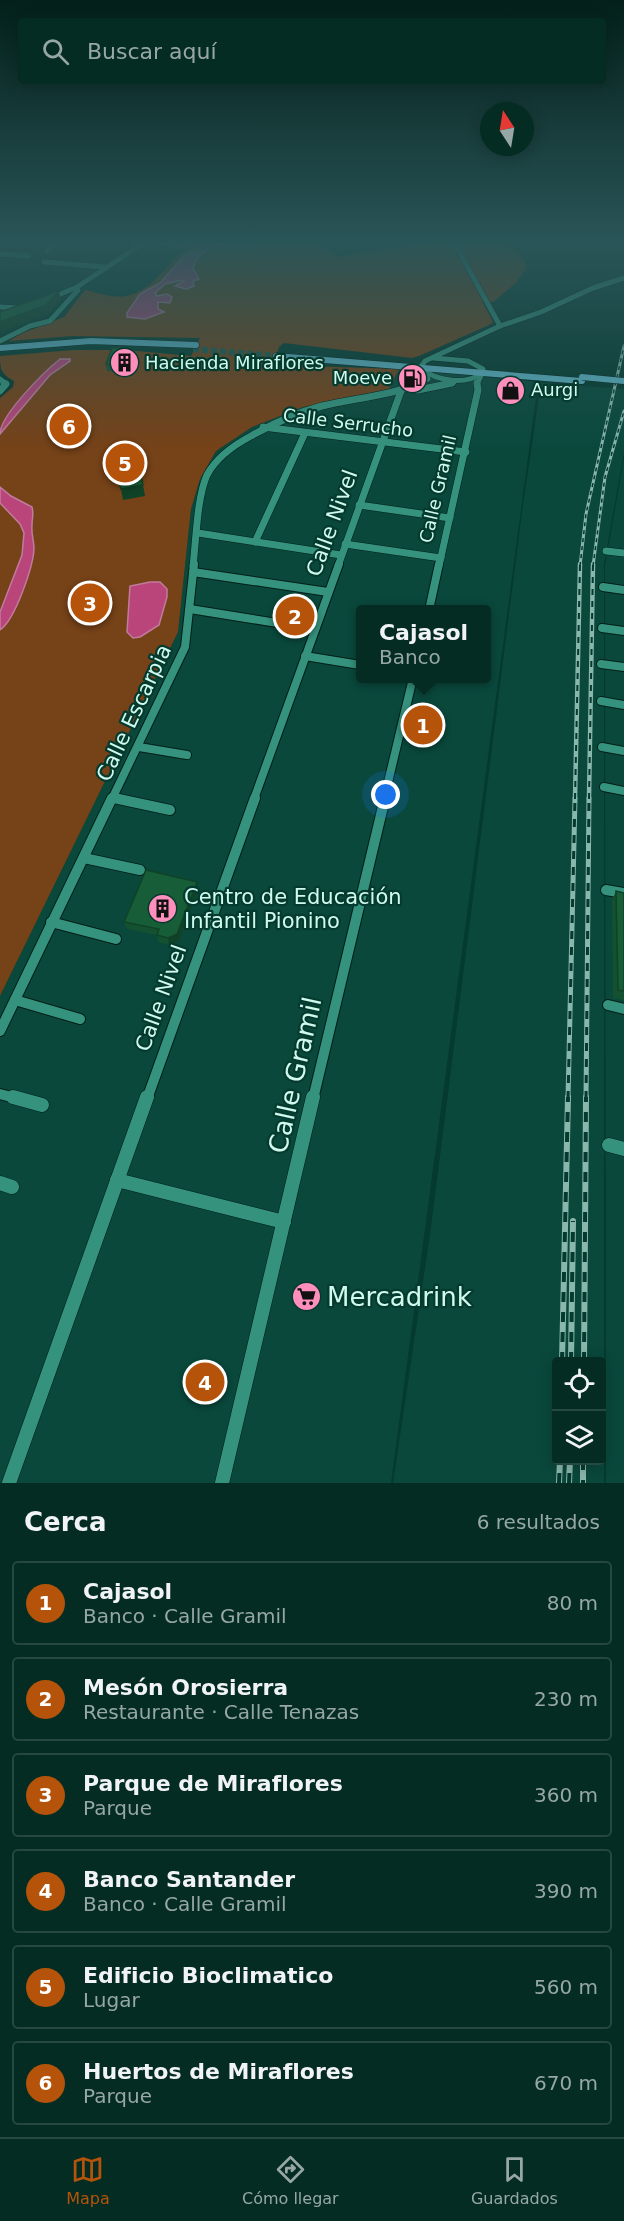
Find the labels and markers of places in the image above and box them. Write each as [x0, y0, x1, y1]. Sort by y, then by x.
building icon: Hacienda Miraflores [108, 347, 140, 379]
place label: Hacienda Miraflores [145, 352, 324, 373]
fuel station icon: Moeve [397, 362, 429, 394]
place label: Moeve [333, 367, 392, 388]
shop icon: Aurgi [494, 374, 526, 406]
place label: Aurgi [531, 379, 578, 400]
pin: 6 [50, 404, 88, 448]
pin: 5 [106, 440, 144, 486]
pin: 3 [70, 580, 110, 626]
pin: 2 [276, 594, 314, 638]
pin: 1 [404, 702, 442, 748]
place label: Centro de Educación Infantil Pionino [184, 885, 402, 933]
building icon: Centro de Educación Infantil Pionino [147, 893, 179, 925]
supermarket icon: Mercadrink [290, 1281, 322, 1313]
place label: Mercadrink [327, 1282, 472, 1312]
pin: 4 [186, 1360, 224, 1404]

